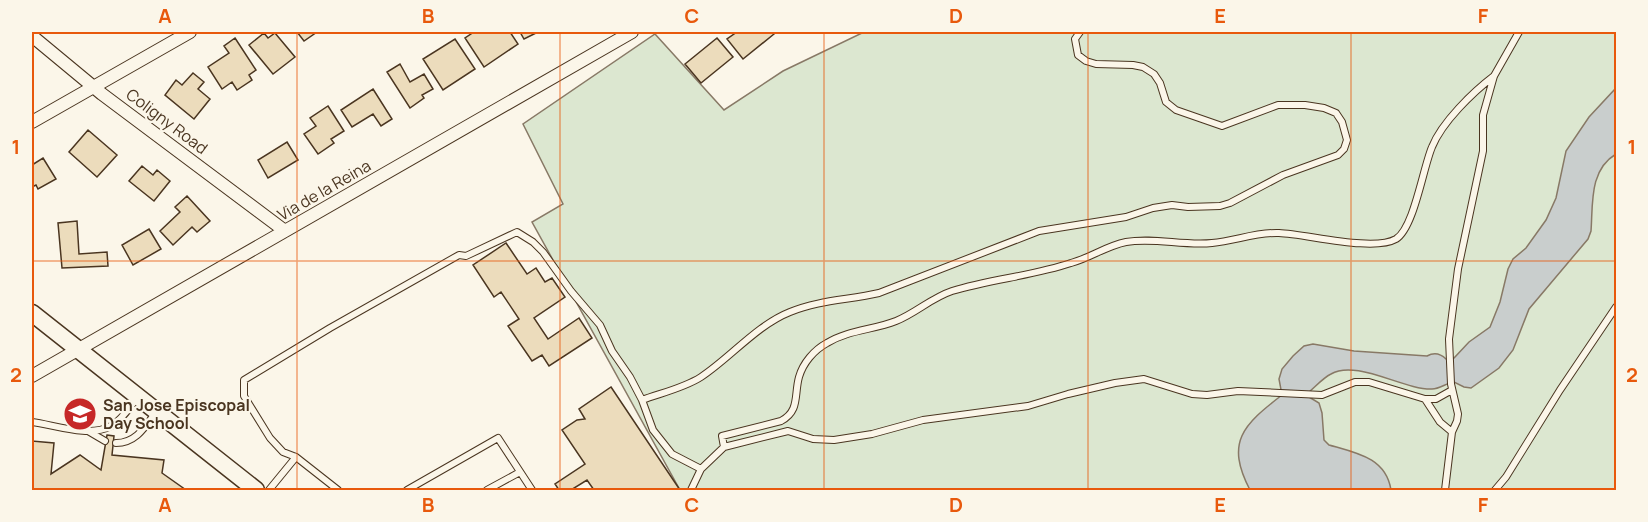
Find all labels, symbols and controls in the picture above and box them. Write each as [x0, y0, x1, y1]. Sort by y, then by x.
text: A [158, 2, 172, 29]
text: B [422, 2, 435, 29]
text: C [685, 2, 699, 29]
text: D [949, 2, 963, 29]
text: E [1214, 2, 1226, 29]
text: F [1478, 2, 1489, 29]
street label: Coligny Road [122, 83, 212, 159]
text: 1 [12, 133, 20, 160]
text: 1 [1628, 133, 1636, 160]
street label: Via de la Reina [273, 154, 375, 226]
text: 2 [10, 361, 22, 388]
text: 2 [1626, 361, 1638, 388]
place label: San Jose Episcopal Day School [103, 394, 250, 434]
school or university icon: San Jose Episcopal Day School [62, 396, 98, 432]
text: A [158, 491, 172, 518]
text: B [422, 491, 435, 518]
text: C [685, 491, 699, 518]
text: D [949, 491, 963, 518]
text: E [1214, 491, 1226, 518]
text: F [1478, 491, 1489, 518]

